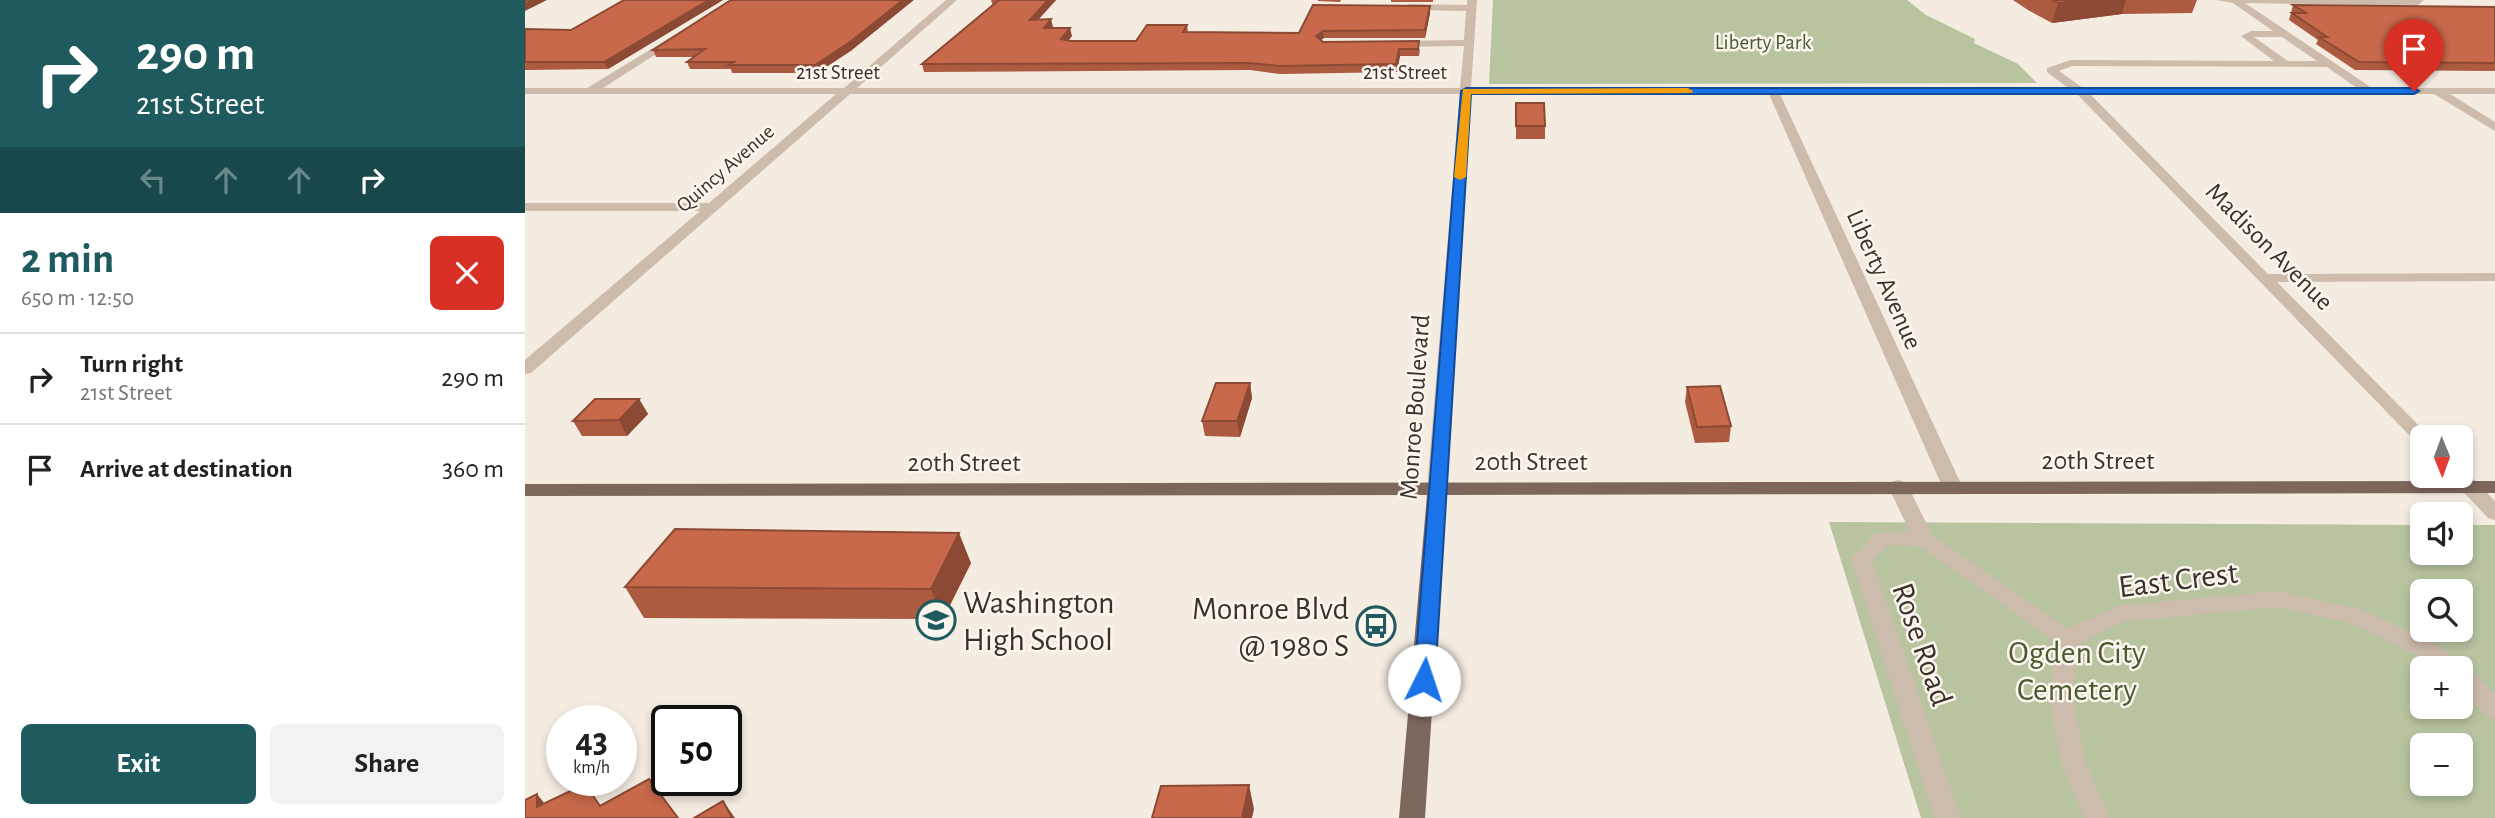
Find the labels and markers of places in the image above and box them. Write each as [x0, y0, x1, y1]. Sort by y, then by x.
pin [2384, 19, 2444, 91]
place label: Washington High School [963, 587, 1115, 656]
place label: Monroe Blvd @ 1980 S [1192, 593, 1349, 662]
school or university icon: Washington High School [915, 599, 957, 641]
bus stop icon: Monroe Blvd @ 1980 S [1355, 605, 1397, 647]

